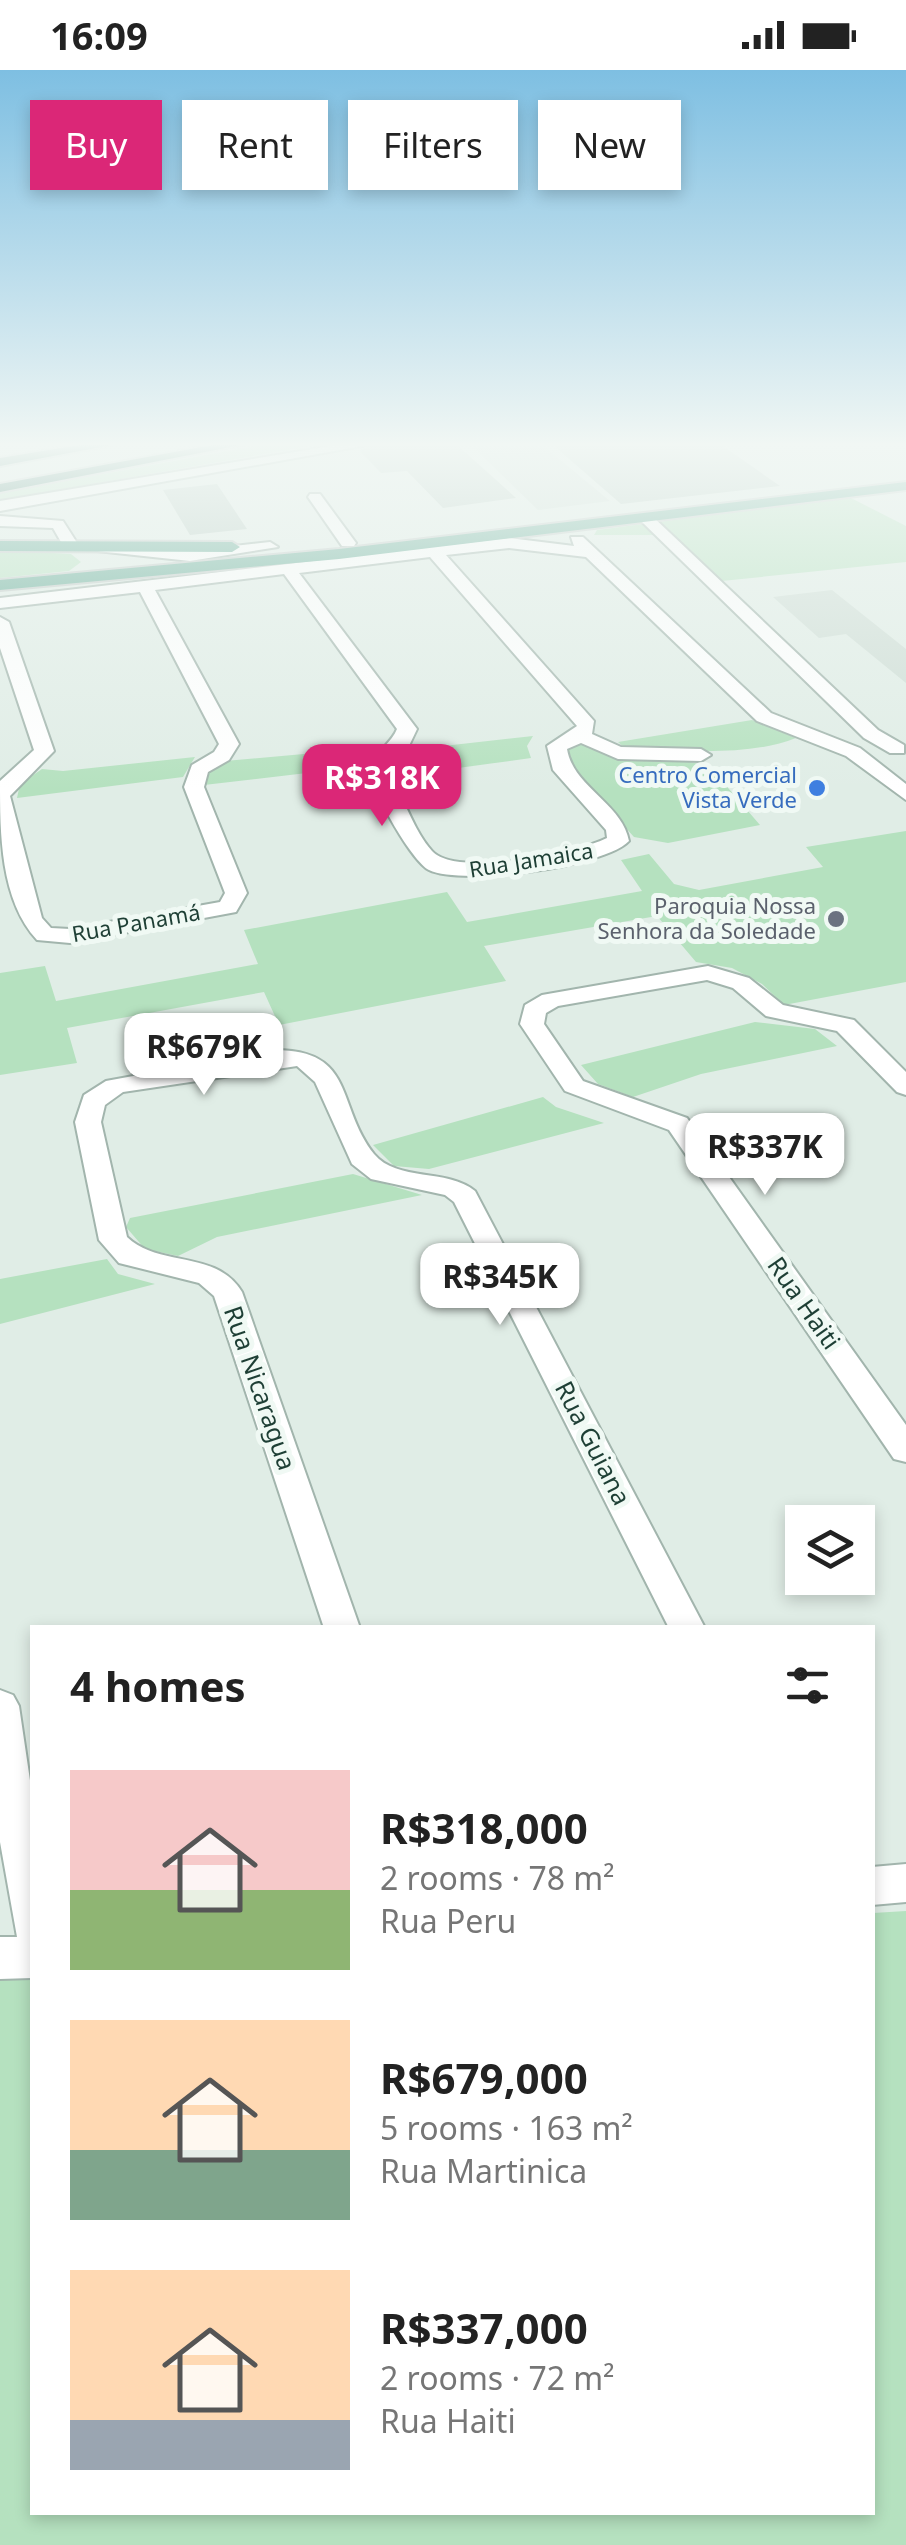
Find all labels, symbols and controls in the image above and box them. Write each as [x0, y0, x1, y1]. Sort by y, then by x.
text: 16:09 [50, 9, 148, 61]
chip: Buy [30, 100, 162, 190]
chip: Rent [182, 100, 328, 190]
chip: Filters [348, 100, 518, 190]
chip: New [538, 100, 681, 190]
pin: R$318K [301, 744, 463, 829]
text: R$318K [324, 755, 440, 798]
place label: Centro Comercial Vista Verde [618, 759, 797, 814]
marker: Centro Comercial Vista Verde [806, 777, 828, 799]
street label: Rua Jamaica [467, 834, 595, 884]
place label: Paroquia Nossa Senhora da Soledade [597, 890, 816, 945]
street label: Rua Panamá [69, 896, 202, 948]
marker: Paroquia Nossa Senhora da Soledade [825, 908, 847, 930]
pin: R$679K [123, 1013, 285, 1098]
text: R$679K [146, 1024, 262, 1067]
pin: R$337K [684, 1113, 846, 1198]
text: R$337K [707, 1124, 823, 1167]
pin: R$345K [419, 1243, 581, 1328]
street label: Rua Haiti [760, 1249, 849, 1356]
text: R$345K [442, 1254, 558, 1297]
street label: Rua Nicaragua [217, 1301, 305, 1474]
street label: Rua Guiana [548, 1375, 640, 1510]
map controls [785, 1505, 875, 1595]
button: layers [785, 1505, 875, 1595]
text: 4 homes [70, 1657, 246, 1714]
icon: filters [780, 1658, 835, 1713]
text: R$318,000 [380, 1799, 588, 1856]
icon: home [150, 1810, 270, 1930]
text: 2 rooms · 78 m² [380, 1856, 614, 1899]
text: Rua Peru [380, 1899, 516, 1942]
text: R$679,000 [380, 2049, 588, 2106]
icon: home [150, 2060, 270, 2180]
text: 5 rooms · 163 m² [380, 2106, 633, 2149]
text: Rua Martinica [380, 2149, 587, 2192]
text: R$337,000 [380, 2299, 588, 2356]
icon: home [150, 2310, 270, 2430]
text: 2 rooms · 72 m² [380, 2356, 614, 2399]
text: Rua Haiti [380, 2399, 516, 2442]

